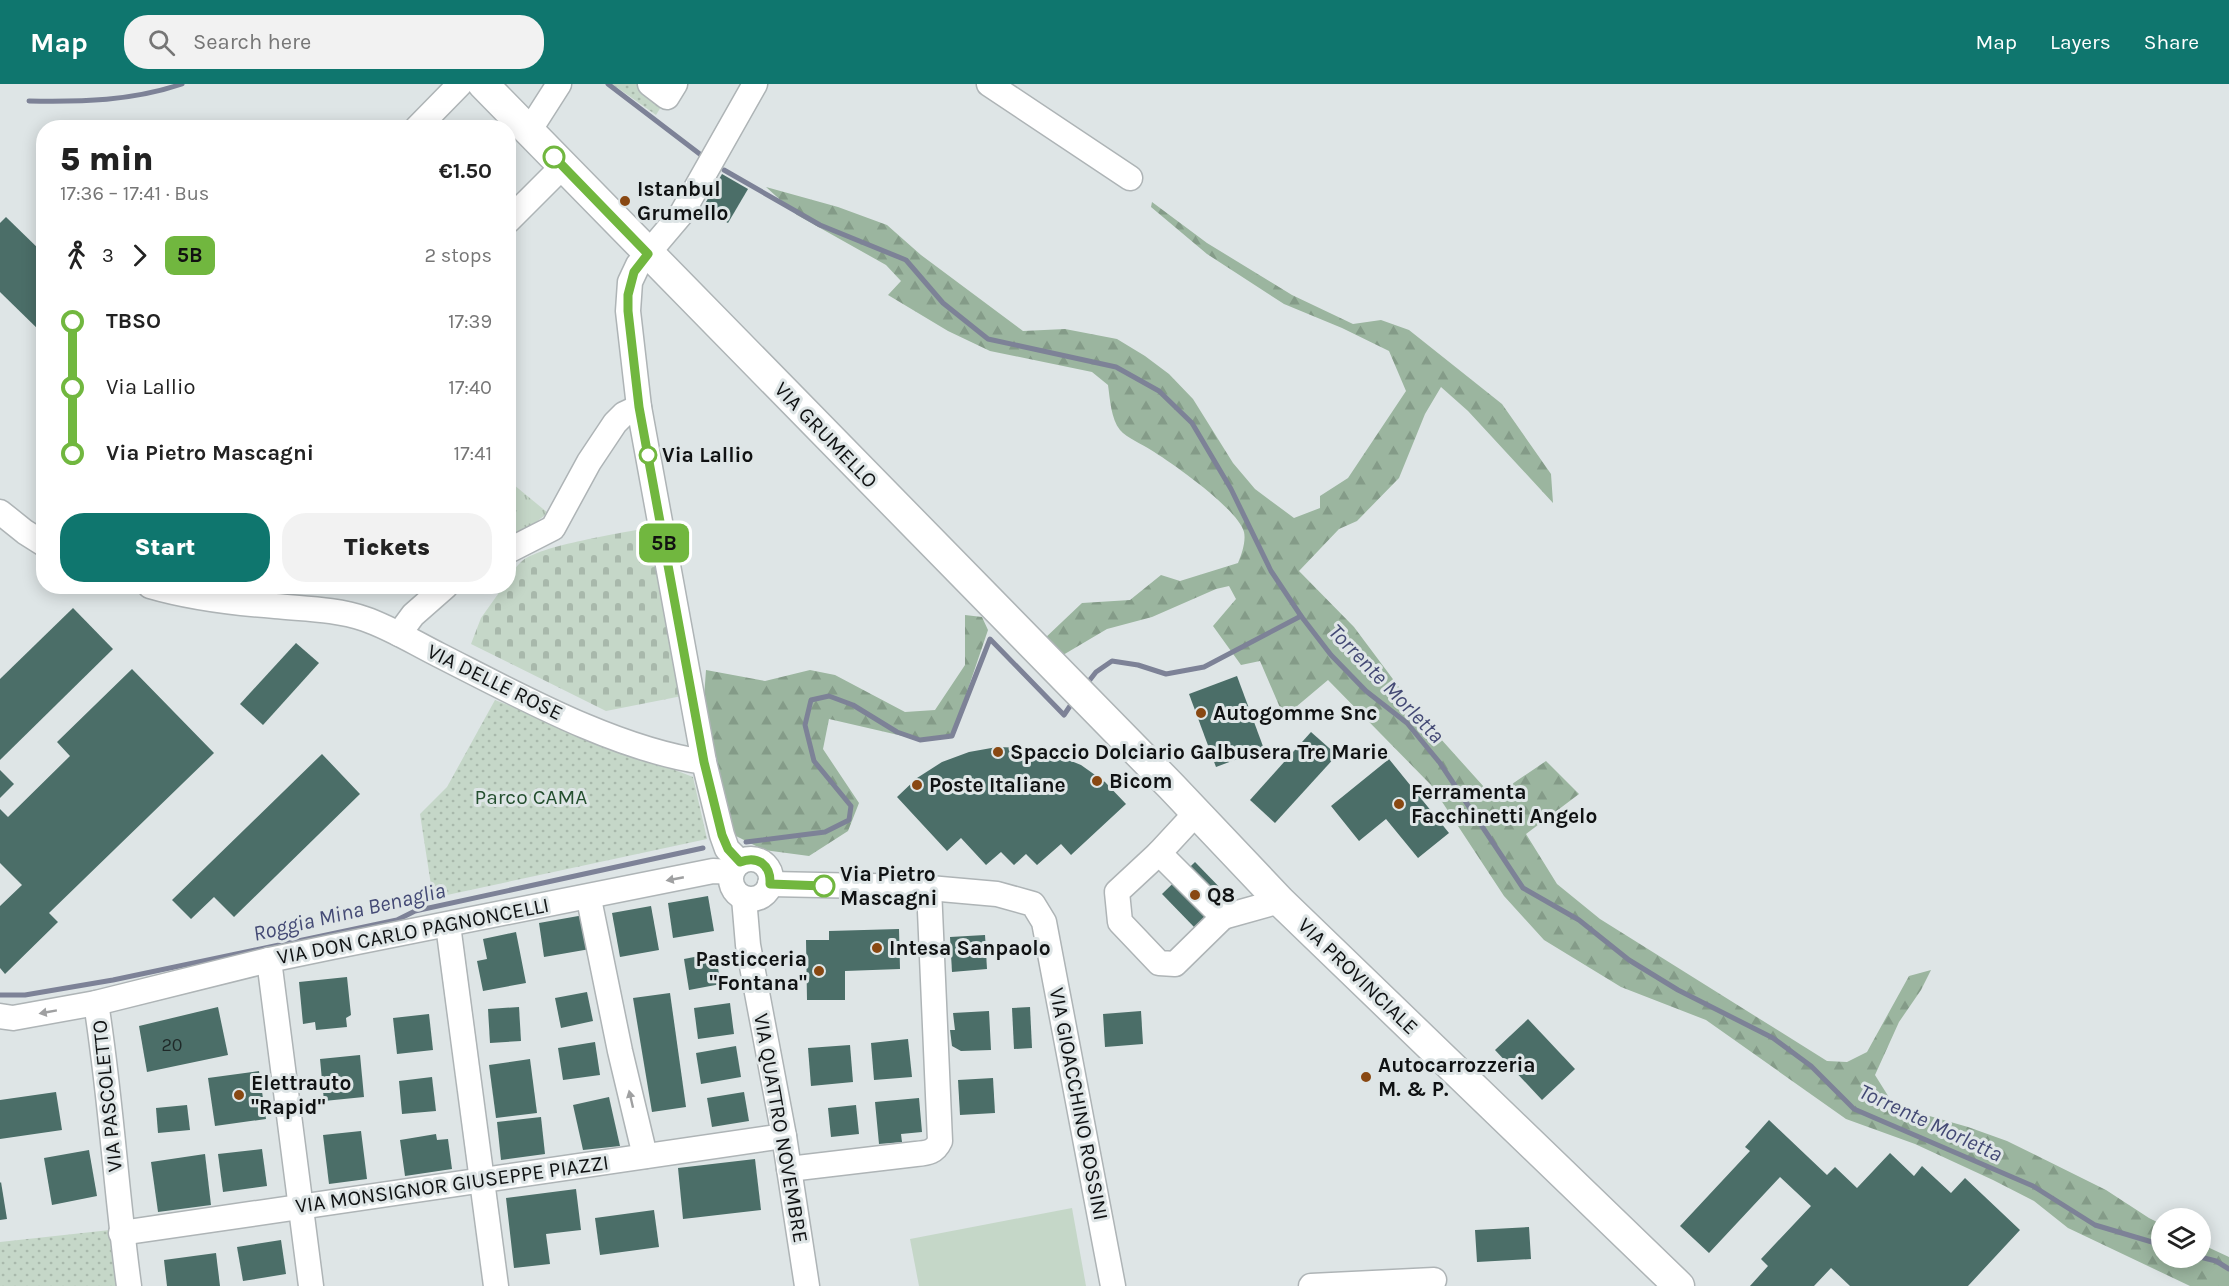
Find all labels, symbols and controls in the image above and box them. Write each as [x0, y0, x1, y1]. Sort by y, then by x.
search box [124, 15, 544, 69]
text: Map [30, 26, 88, 59]
icon: search [145, 26, 178, 59]
text: Search here [193, 29, 311, 55]
text: Map [1975, 30, 2017, 54]
text: Layers [2050, 30, 2111, 54]
text: Share [2144, 30, 2199, 54]
text: 5 min [60, 140, 154, 178]
unlabelled marker [543, 146, 565, 168]
text: €1.50 [439, 158, 492, 184]
place label: Istanbul Grumello [637, 177, 728, 225]
text: 17:36 – 17:41 · Bus [60, 182, 209, 205]
marker: Istanbul Grumello [618, 194, 632, 208]
icon: walk [60, 239, 93, 272]
icon: forward [123, 239, 156, 272]
text: 5B [177, 243, 203, 267]
text: 3 [102, 244, 114, 267]
text: 2 stops [425, 244, 492, 267]
text: TBSO [106, 308, 161, 334]
text: 17:39 [448, 310, 492, 333]
text: Via Lallio [106, 374, 196, 400]
text: 17:40 [448, 376, 492, 399]
street label: VIA GRUMELLO [770, 377, 882, 493]
text: Via Pietro Mascagni [106, 440, 314, 466]
text: 17:41 [454, 442, 492, 465]
place label: Via Lallio [662, 443, 753, 467]
marker: Via Lallio [639, 446, 657, 464]
button: Start [60, 513, 270, 582]
button: Tickets [282, 513, 492, 582]
line badge: 5B [637, 524, 691, 562]
text: 5B [651, 531, 677, 555]
water label: Torrente Morletta [1323, 619, 1450, 749]
street label: VIA DELLE ROSE [423, 639, 567, 725]
place label: Autogomme Snc [1213, 701, 1377, 725]
marker: Autogomme Snc [1194, 706, 1208, 720]
place label: Spaccio Dolciario Galbusera Tre Marie [1010, 740, 1388, 764]
marker: Spaccio Dolciario Galbusera Tre Marie [991, 745, 1005, 759]
place label: Bicom [1109, 769, 1172, 793]
place label: Poste Italiane [929, 773, 1066, 797]
marker: Bicom [1090, 774, 1104, 788]
marker: Poste Italiane [910, 778, 924, 792]
place label: Ferramenta Facchinetti Angelo [1411, 780, 1597, 828]
park label: Parco CAMA [475, 785, 587, 809]
marker: Ferramenta Facchinetti Angelo [1392, 797, 1406, 811]
place label: Via Pietro Mascagni [840, 862, 937, 910]
one-way arrow [665, 875, 684, 884]
marker: Via Pietro Mascagni [813, 875, 835, 897]
water label: Roggia Mina Benaglia [250, 877, 448, 947]
place label: Q8 [1207, 883, 1235, 907]
marker: Q8 [1188, 888, 1202, 902]
street label: VIA DON CARLO PAGNONCELLI [275, 893, 551, 969]
street label: VIA PROVINCIALE [1293, 913, 1423, 1039]
place label: Intesa Sanpaolo [889, 936, 1051, 960]
marker: Intesa Sanpaolo [870, 941, 884, 955]
place label: Pasticceria "Fontana" [695, 947, 807, 995]
marker: Pasticceria "Fontana" [812, 964, 826, 978]
street label: VIA GIOACCHINO ROSSINI [1045, 986, 1113, 1222]
one-way arrow [39, 1008, 58, 1017]
street label: VIA QUATTRO NOVEMBRE [749, 1011, 813, 1245]
street label: VIA PASCOLETTO [87, 1019, 127, 1173]
house number: 20 [161, 1034, 183, 1056]
place label: Autocarrozzeria M. & P. [1378, 1053, 1536, 1101]
marker: Autocarrozzeria M. & P. [1359, 1070, 1373, 1084]
place label: Elettrauto "Rapid" [251, 1071, 351, 1119]
water label: Torrente Morletta [1855, 1078, 2007, 1168]
marker: Elettrauto "Rapid" [232, 1088, 246, 1102]
one-way arrow [626, 1090, 636, 1109]
street label: VIA MONSIGNOR GIUSEPPE PIAZZI [294, 1150, 610, 1218]
map controls [2151, 1208, 2211, 1268]
button: layers [2151, 1208, 2211, 1268]

